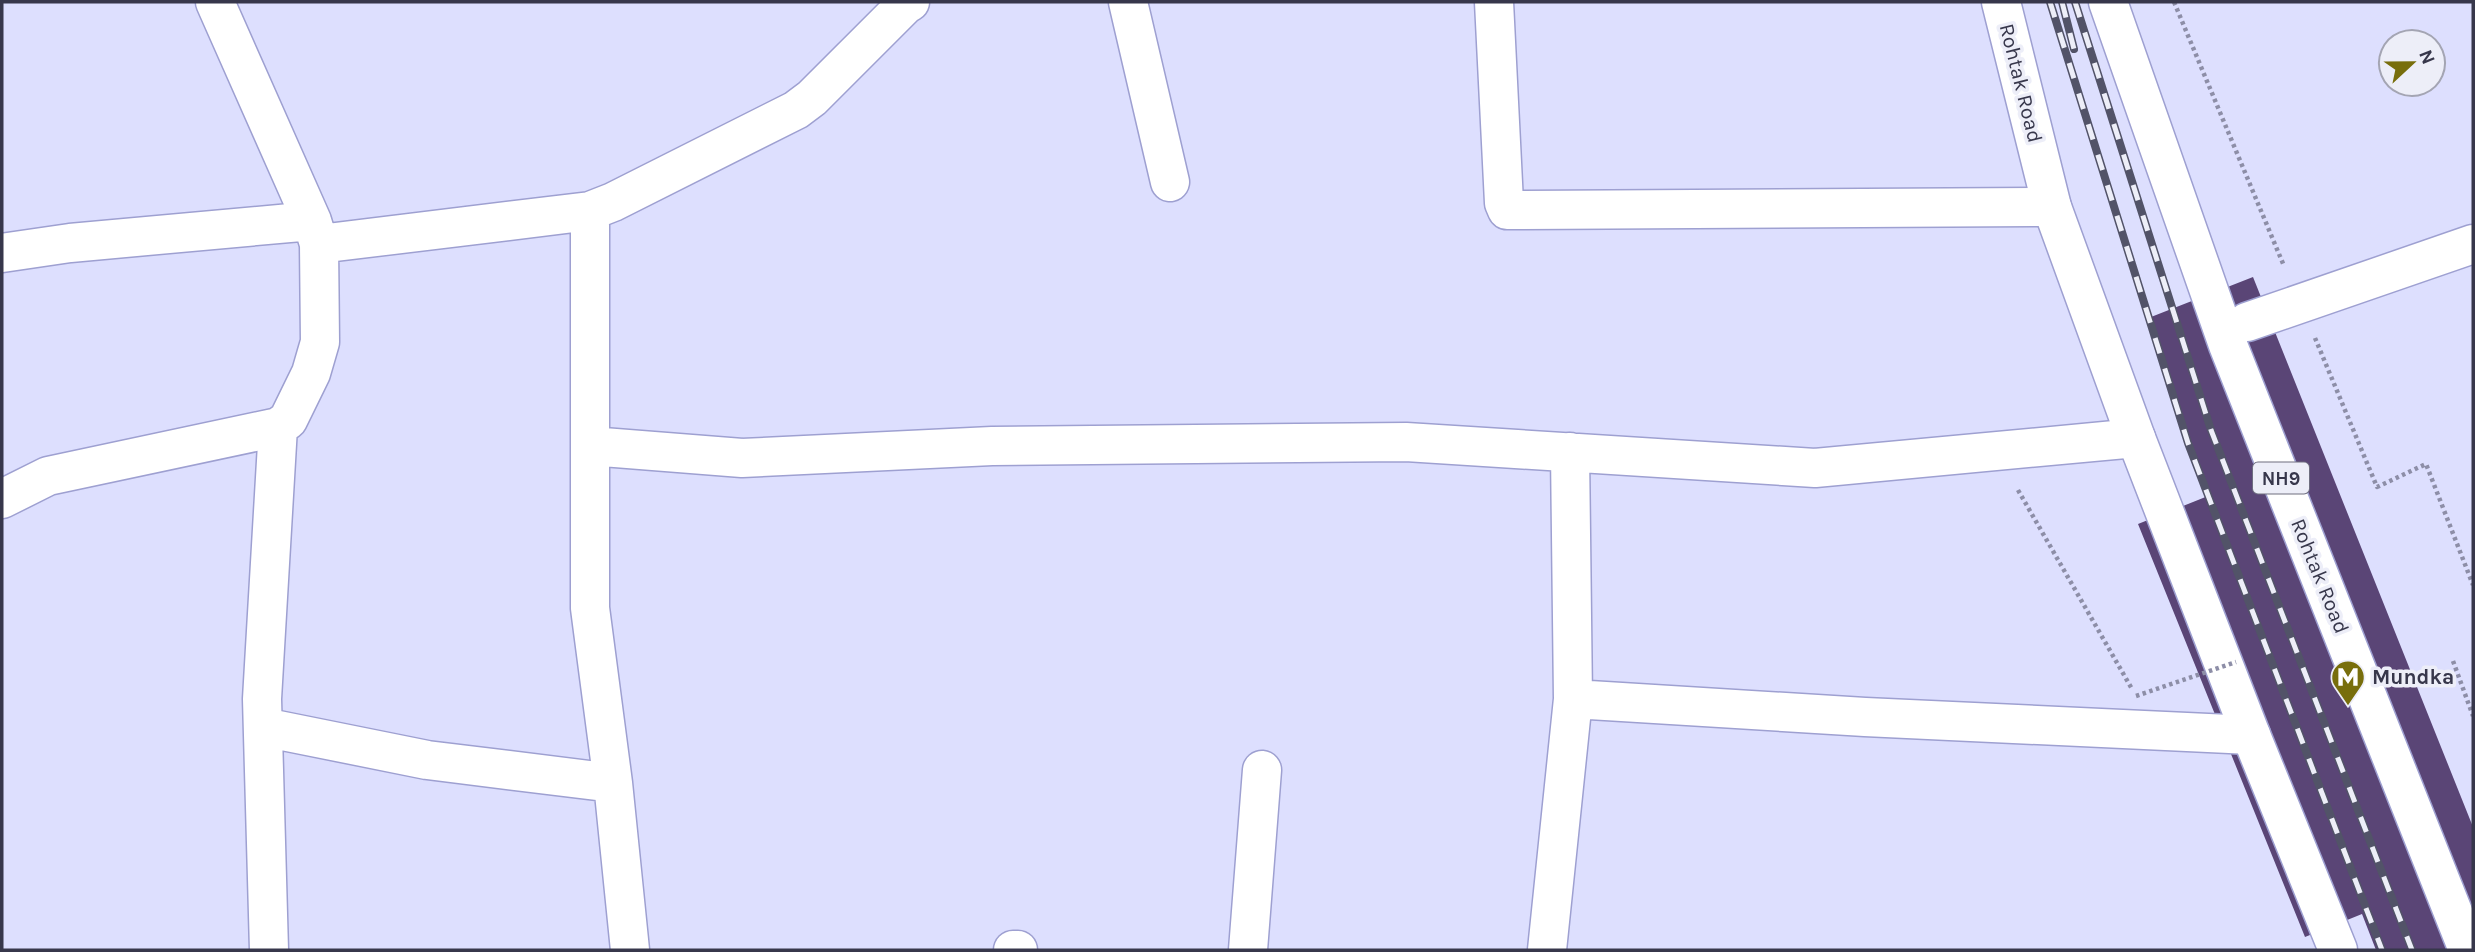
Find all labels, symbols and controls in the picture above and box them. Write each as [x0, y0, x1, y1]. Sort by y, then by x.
street label: Rohtak Road [1995, 21, 2047, 145]
north arrow [2377, 28, 2447, 98]
text: N [2414, 47, 2440, 67]
road number: NH9 [2253, 463, 2309, 494]
street label: Rohtak Road [2286, 515, 2354, 637]
metro station icon: Mundka [2329, 658, 2367, 707]
place label: Mundka [2372, 665, 2454, 689]

